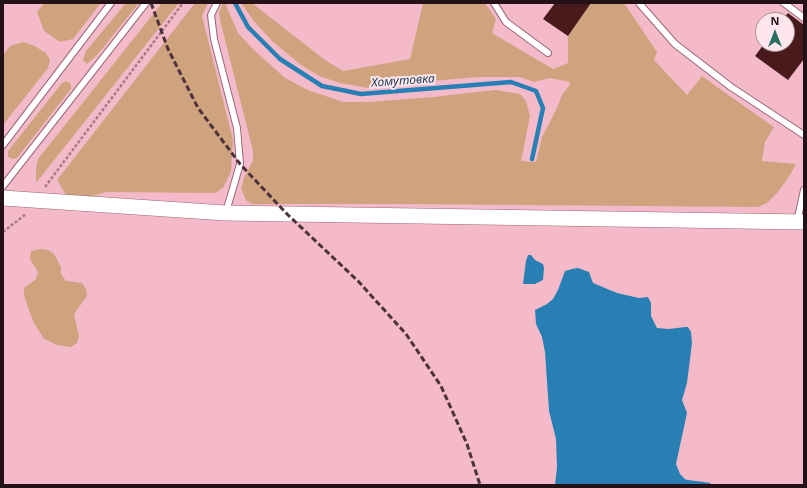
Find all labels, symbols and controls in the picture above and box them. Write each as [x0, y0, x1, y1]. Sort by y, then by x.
north arrow [755, 12, 795, 52]
text: N [771, 13, 779, 28]
water label: Хомутовка [371, 72, 435, 90]

